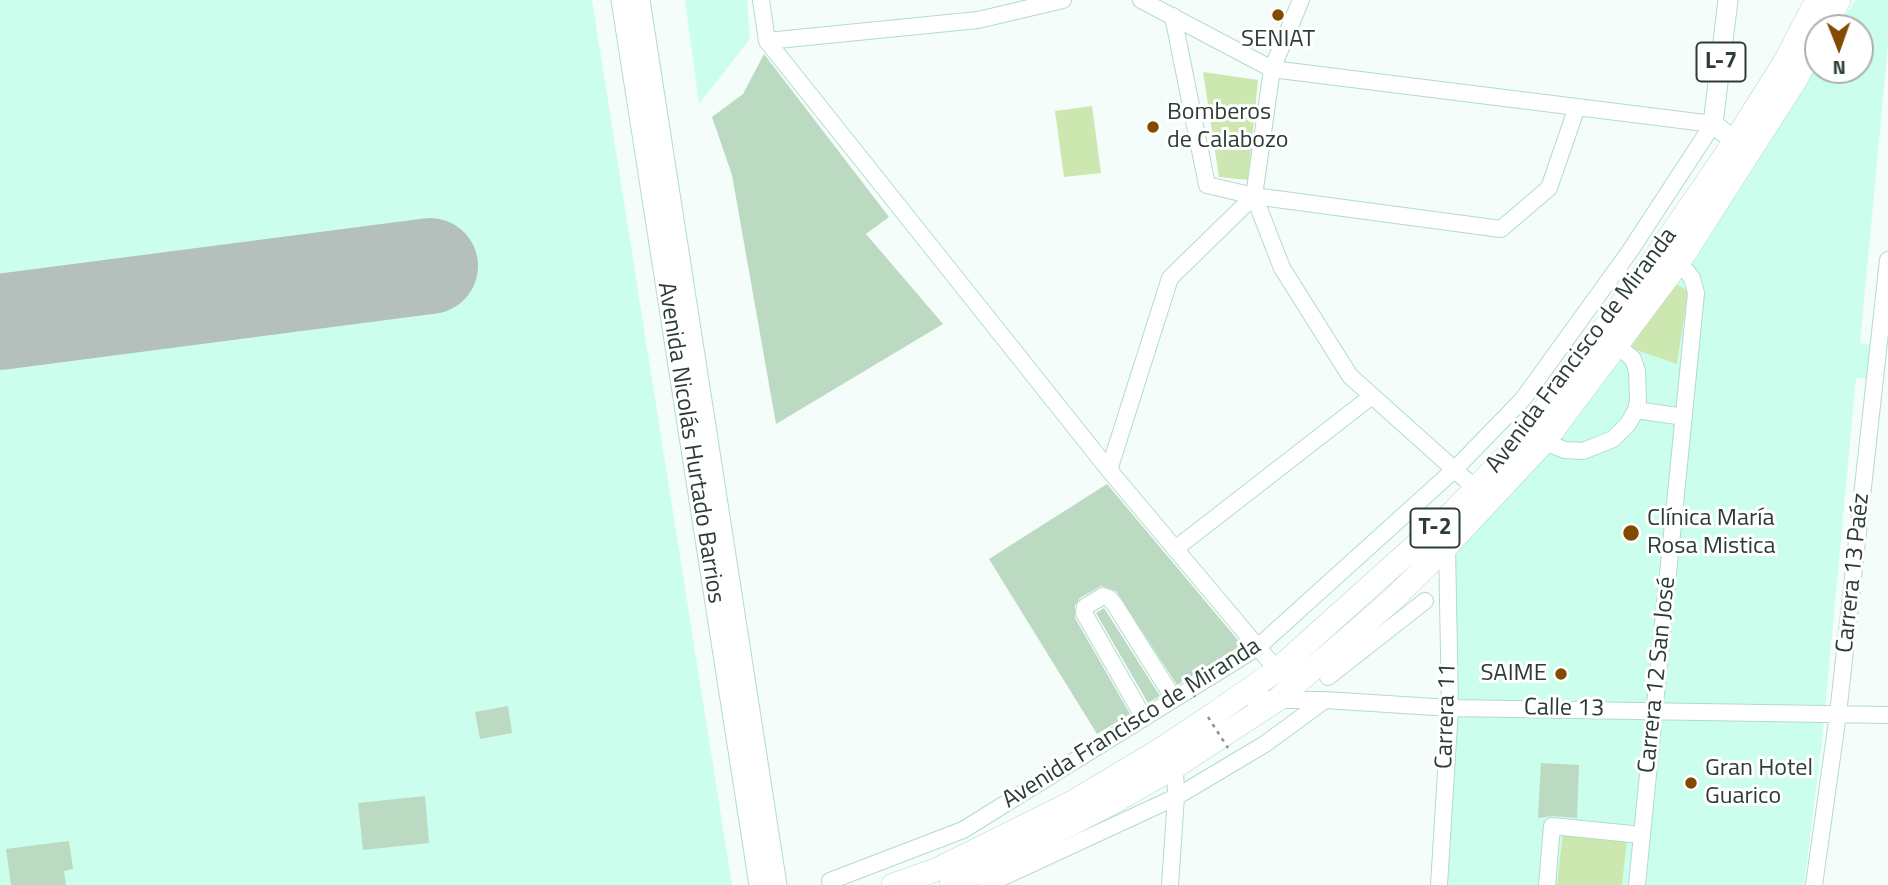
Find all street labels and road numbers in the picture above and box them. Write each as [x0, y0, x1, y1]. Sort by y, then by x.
road number: L-7 [1696, 43, 1746, 82]
street label: Avenida Francisco de Miranda [1480, 223, 1684, 479]
street label: Avenida Nicolás Hurtado Barrios [650, 280, 730, 606]
street label: Carrera 13 Paéz [1831, 492, 1877, 654]
road number: T-2 [1410, 508, 1460, 548]
street label: Carrera 12 San José [1633, 575, 1683, 775]
street label: Avenida Francisco de Miranda [997, 632, 1267, 816]
street label: Carrera 11 [1431, 663, 1463, 769]
street label: Calle 13 [1524, 694, 1604, 724]

